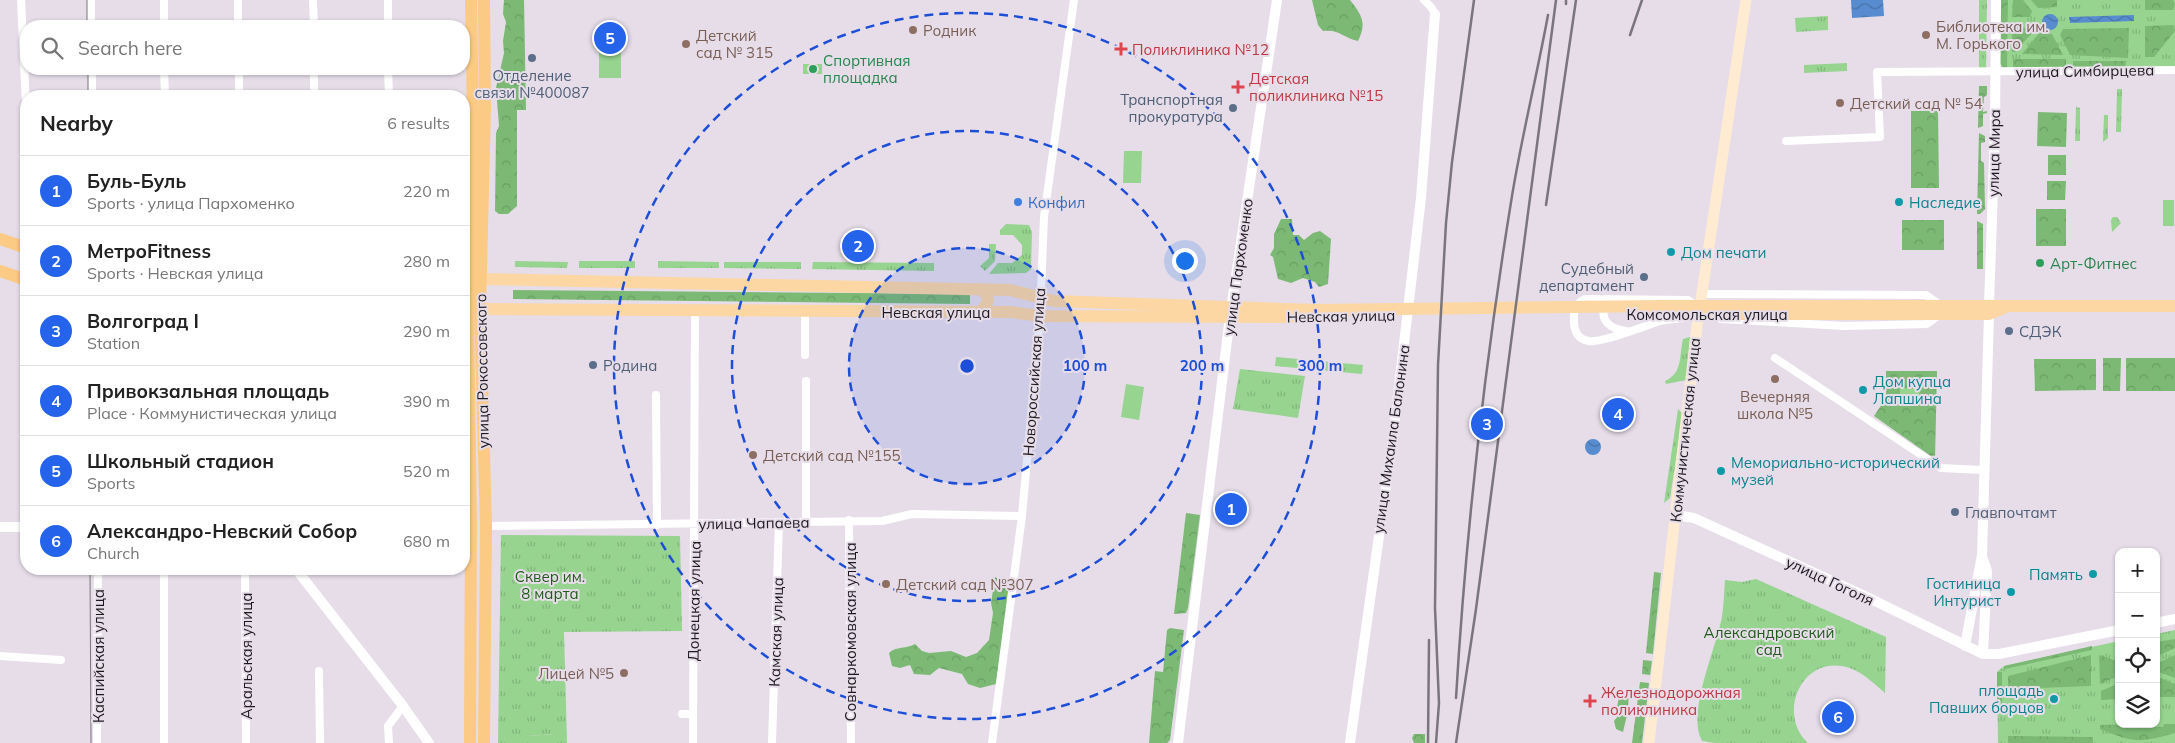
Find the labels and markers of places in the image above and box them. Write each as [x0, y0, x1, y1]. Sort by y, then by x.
place label: Библиотека им. М. Горького [1936, 17, 2049, 53]
pin: 5 [594, 19, 626, 57]
place label: Родник [923, 21, 977, 40]
marker: Родник [907, 24, 919, 36]
place label: Детский сад № 315 [696, 26, 773, 62]
marker: Библиотека им. М. Горького [1920, 29, 1932, 41]
marker: Детский сад № 315 [680, 38, 692, 50]
place label: Поликлиника №12 [1132, 40, 1269, 59]
marker: Поликлиника №12 [1114, 42, 1128, 56]
place label: Спортивная площадка [823, 51, 911, 87]
marker: Отделение связи №400087 [526, 52, 538, 64]
marker: Спортивная площадка [807, 63, 819, 75]
place label: Отделение связи №400087 [475, 66, 589, 102]
place label: Детская поликлиника №15 [1249, 69, 1383, 105]
marker: Детская поликлиника №15 [1231, 80, 1245, 94]
place label: Транспортная прокуратура [1120, 90, 1223, 126]
place label: Детский сад № 54 [1850, 94, 1983, 113]
marker: Детский сад № 54 [1834, 97, 1846, 109]
marker: Транспортная прокуратура [1227, 102, 1239, 114]
place label: Конфил [1028, 193, 1085, 212]
place label: Наследие [1909, 193, 1981, 212]
marker: Конфил [1012, 196, 1024, 208]
marker: Наследие [1893, 196, 1905, 208]
pin: 2 [842, 227, 874, 265]
place label: Дом печати [1681, 243, 1766, 262]
marker: Дом печати [1665, 246, 1677, 258]
place label: Арт-Фитнес [2050, 254, 2137, 273]
marker: Арт-Фитнес [2034, 257, 2046, 269]
place label: Судебный департамент [1539, 259, 1634, 295]
marker: Судебный департамент [1638, 271, 1650, 283]
place label: СДЭК [2019, 322, 2062, 341]
marker: СДЭК [2003, 325, 2015, 337]
place label: Родина [603, 356, 657, 375]
centre of rings [958, 357, 976, 375]
marker: Родина [587, 359, 599, 371]
place label: Дом купца Лапшина [1873, 372, 1951, 408]
marker: Вечерняя школа №5 [1769, 373, 1781, 385]
marker: Дом купца Лапшина [1857, 384, 1869, 396]
place label: Вечерняя школа №5 [1737, 387, 1813, 423]
pin: 4 [1602, 395, 1634, 433]
pin: 3 [1471, 405, 1503, 443]
place label: Детский сад №155 [763, 446, 901, 465]
marker: Детский сад №155 [747, 449, 759, 461]
place label: Мемориально-исторический музей [1731, 453, 1940, 489]
marker: Мемориально-исторический музей [1715, 465, 1727, 477]
pin: 1 [1215, 490, 1247, 528]
place label: Главпочтамт [1965, 503, 2057, 522]
marker: Главпочтамт [1949, 506, 1961, 518]
place label: Память [2029, 565, 2083, 584]
marker: Память [2087, 568, 2099, 580]
place label: Гостиница Интурист [1926, 574, 2001, 610]
place label: Детский сад №307 [896, 575, 1034, 594]
marker: Детский сад №307 [880, 578, 892, 590]
marker: Гостиница Интурист [2005, 586, 2017, 598]
place label: Лицей №5 [538, 664, 614, 683]
marker: Лицей №5 [618, 667, 630, 679]
place label: площадь Павших борцов [1929, 681, 2044, 717]
place label: Железнодорожная поликлиника [1601, 683, 1741, 719]
marker: площадь Павших борцов [2048, 693, 2060, 705]
marker: Железнодорожная поликлиника [1583, 694, 1597, 708]
pin: 6 [1822, 698, 1854, 736]

